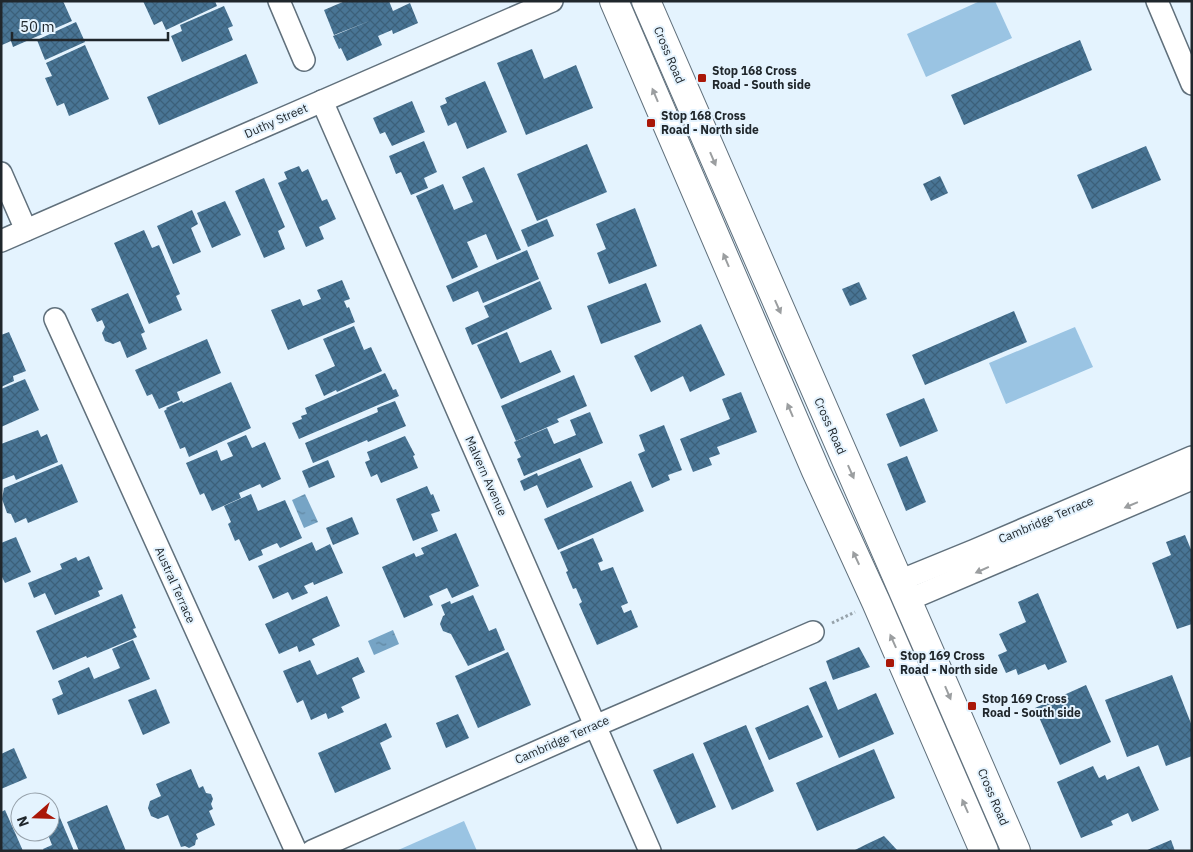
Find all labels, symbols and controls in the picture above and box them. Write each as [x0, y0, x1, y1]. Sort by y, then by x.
scale bar [12, 10, 169, 42]
text: 50 m [20, 17, 55, 36]
street label: Cross Road [651, 24, 688, 86]
place label: Stop 168 Cross Road - South side [712, 63, 811, 92]
marker: Stop 168 Cross Road - South side [696, 72, 708, 84]
one-way arrow [650, 88, 658, 102]
street label: Duthy Street [242, 100, 310, 141]
place label: Stop 168 Cross Road - North side [661, 108, 759, 137]
marker: Stop 168 Cross Road - North side [645, 117, 657, 129]
one-way arrow [710, 152, 718, 166]
one-way arrow [721, 253, 729, 267]
one-way arrow [775, 300, 783, 314]
street label: Cross Road [811, 395, 850, 457]
one-way arrow [785, 403, 793, 417]
street label: Malvern Avenue [462, 434, 511, 518]
one-way arrow [847, 465, 855, 479]
street label: Cambridge Terrace [996, 493, 1096, 546]
one-way arrow [1124, 501, 1138, 509]
street label: Austral Terrace [152, 544, 199, 626]
one-way arrow [851, 551, 859, 565]
one-way arrow [975, 566, 989, 574]
one-way arrow [888, 634, 896, 648]
place label: Stop 169 Cross Road - North side [900, 648, 998, 677]
marker: Stop 169 Cross Road - North side [884, 657, 896, 669]
one-way arrow [945, 686, 953, 700]
place label: Stop 169 Cross Road - South side [982, 691, 1081, 720]
marker: Stop 169 Cross Road - South side [966, 700, 978, 712]
street label: Cambridge Terrace [512, 712, 612, 767]
street label: Cross Road [975, 766, 1012, 828]
north arrow [10, 792, 60, 842]
one-way arrow [960, 799, 968, 813]
text: N [13, 814, 33, 829]

